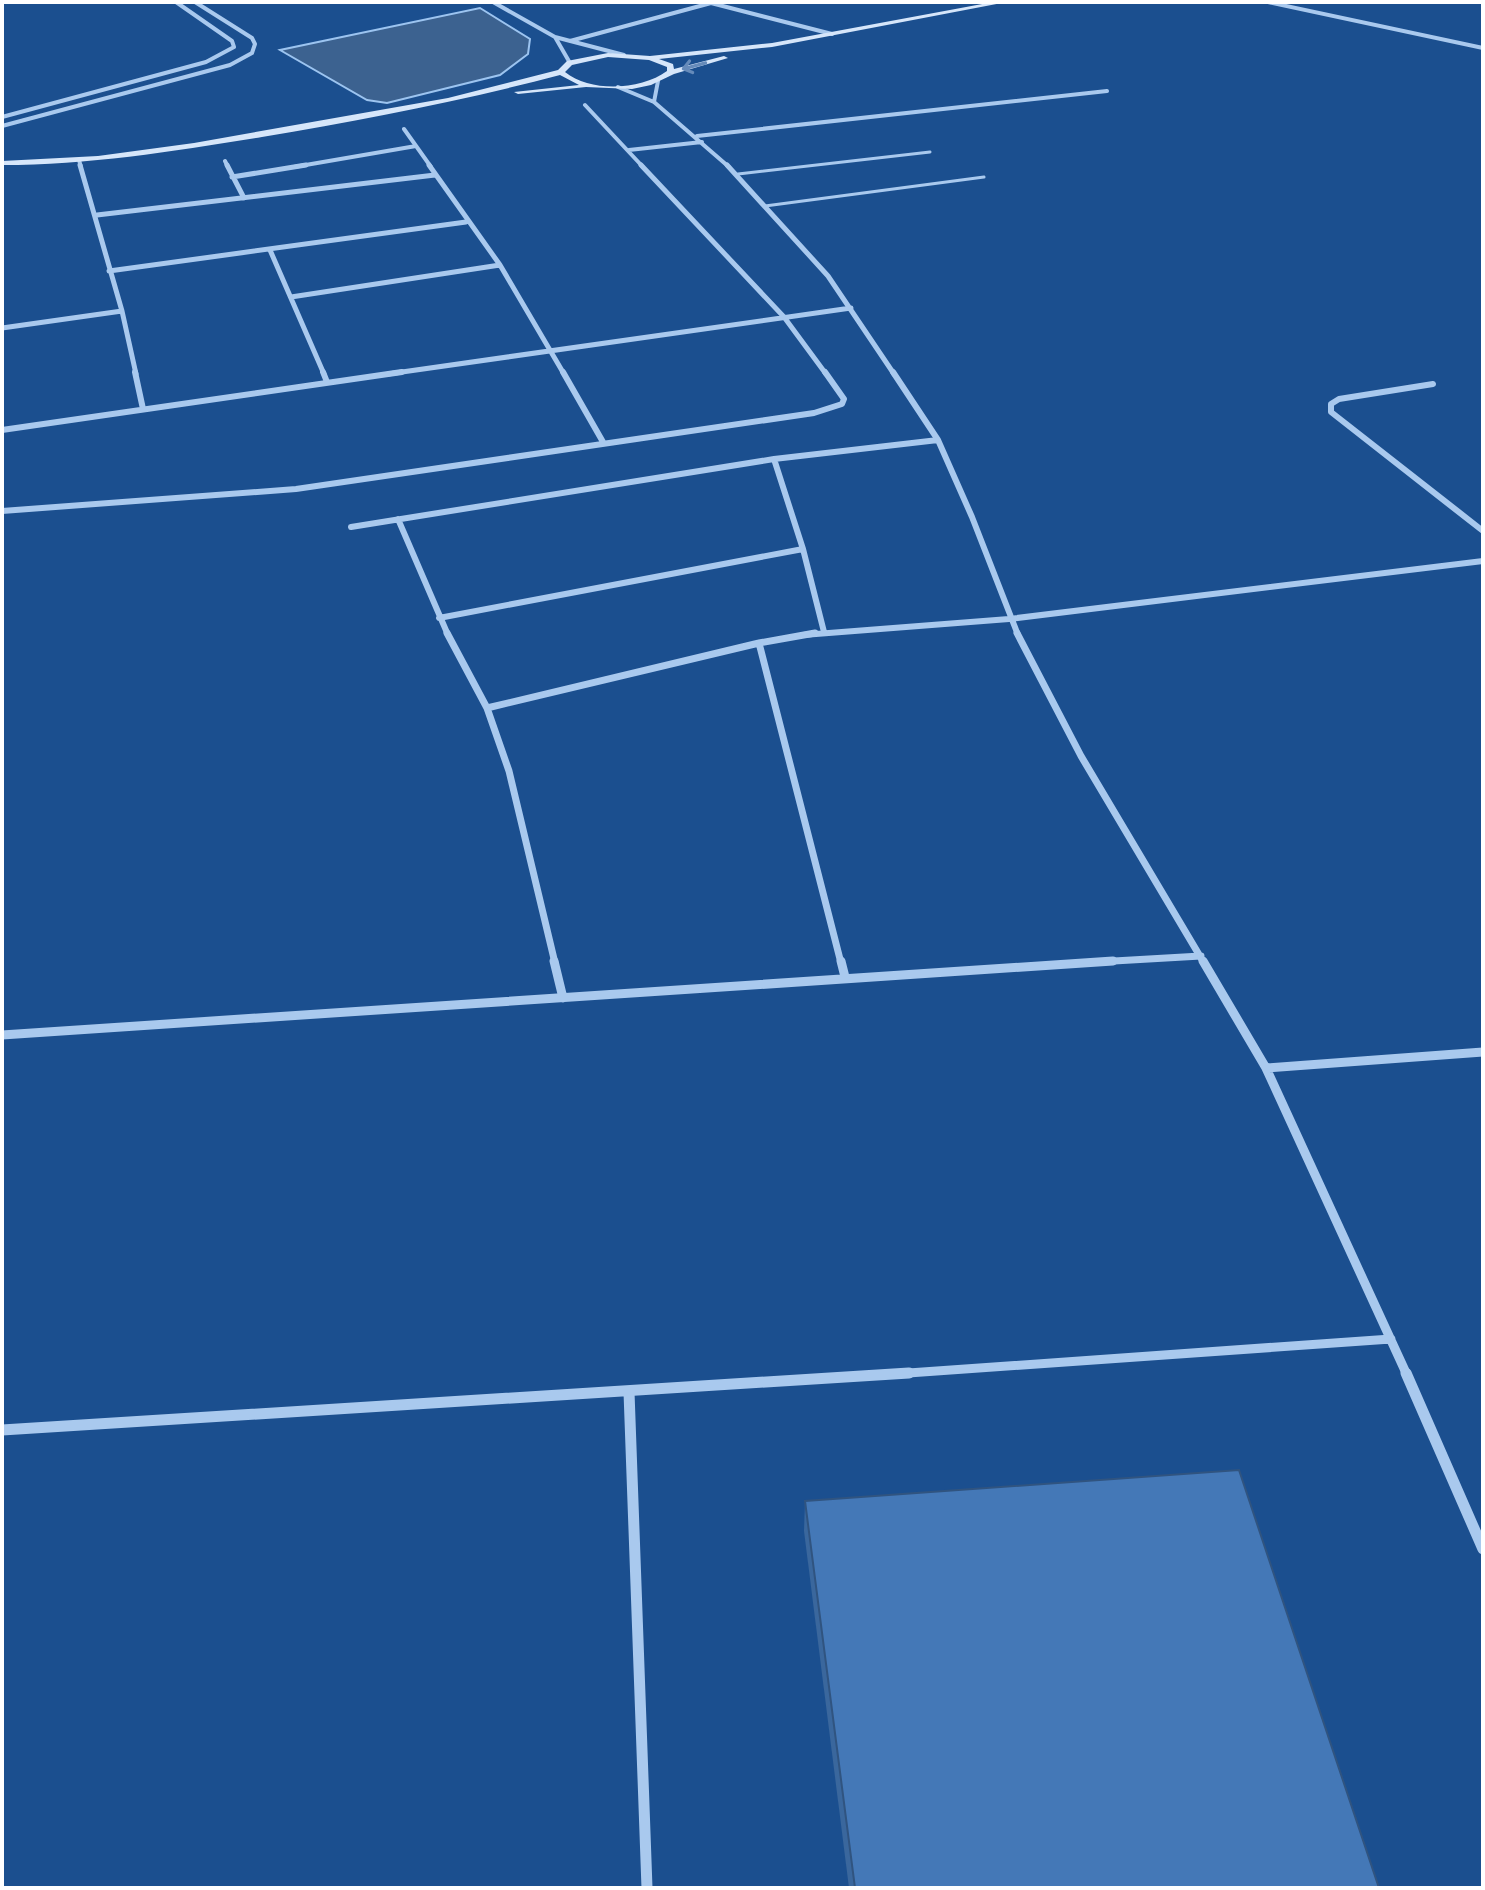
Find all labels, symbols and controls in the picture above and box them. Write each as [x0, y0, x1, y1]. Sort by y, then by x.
one-way arrow [682, 59, 708, 74]

